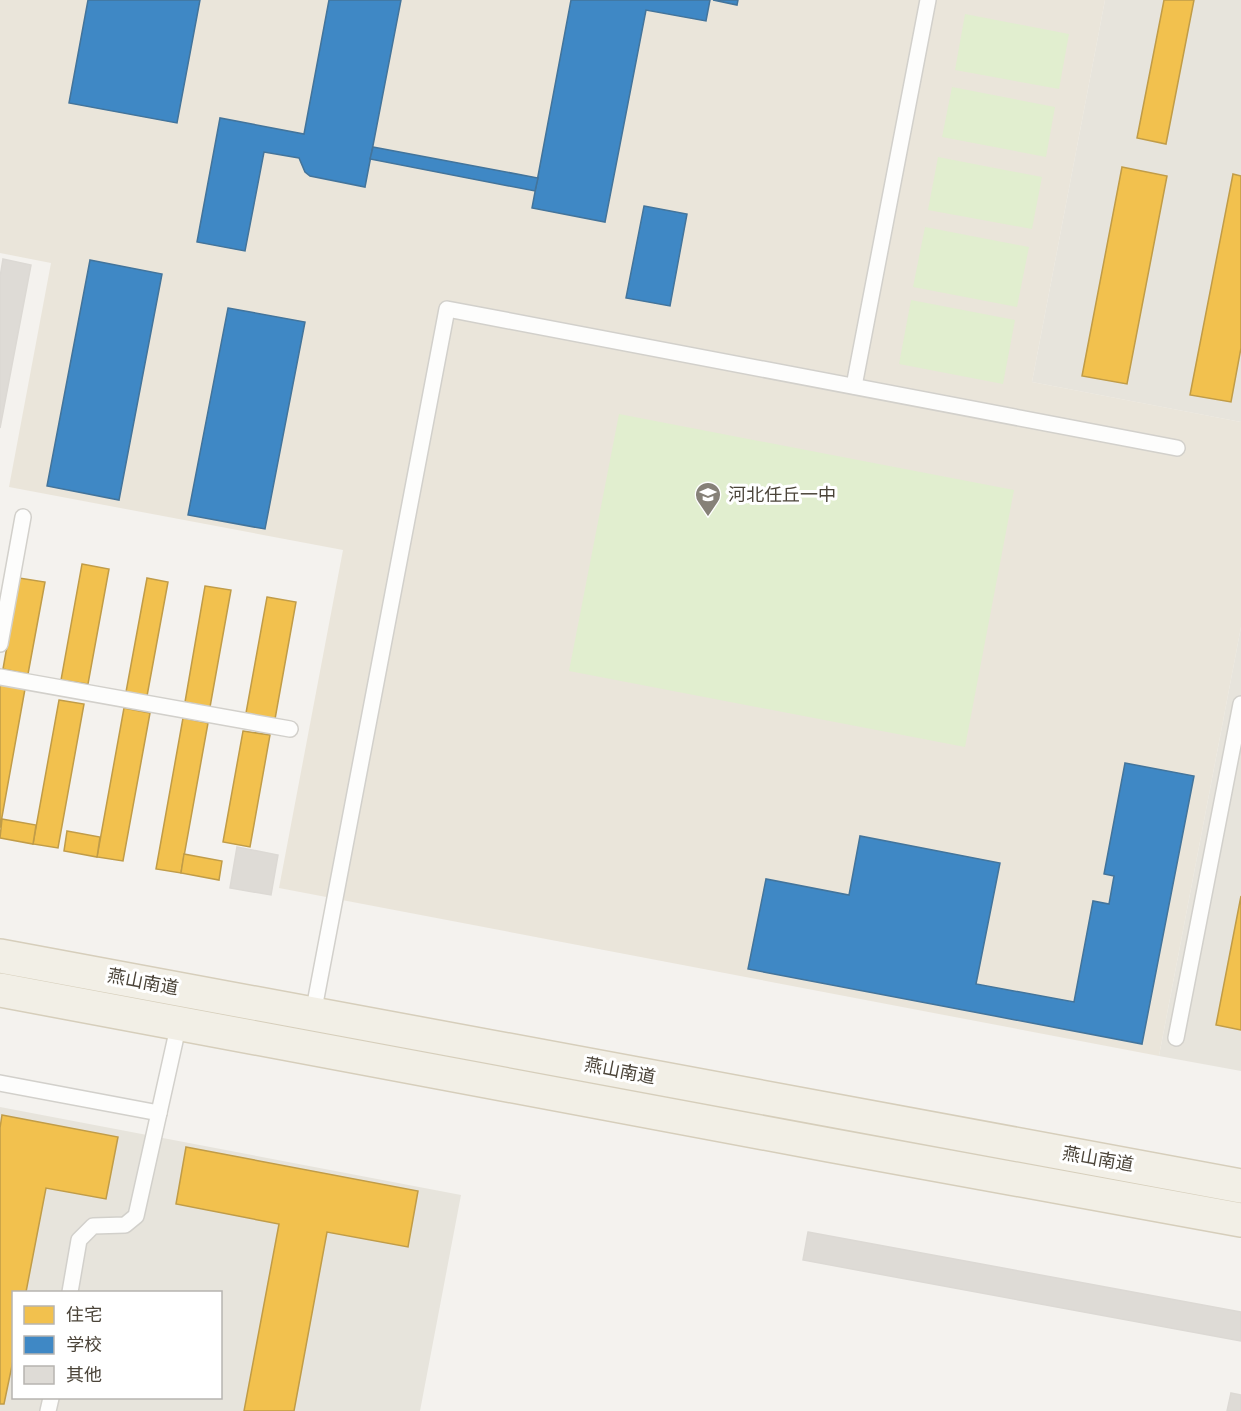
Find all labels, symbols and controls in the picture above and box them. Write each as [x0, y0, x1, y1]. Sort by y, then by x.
school or university icon: 河北任丘一中 [693, 480, 723, 518]
place label: 河北任丘一中 [728, 482, 836, 507]
street label: 燕山南道 [105, 962, 181, 1001]
street label: 燕山南道 [582, 1051, 658, 1090]
street label: 燕山南道 [1060, 1140, 1136, 1177]
legend [12, 1291, 222, 1399]
text: 住宅 [66, 1302, 102, 1327]
text: 学校 [66, 1332, 102, 1357]
text: 其他 [66, 1362, 102, 1387]

